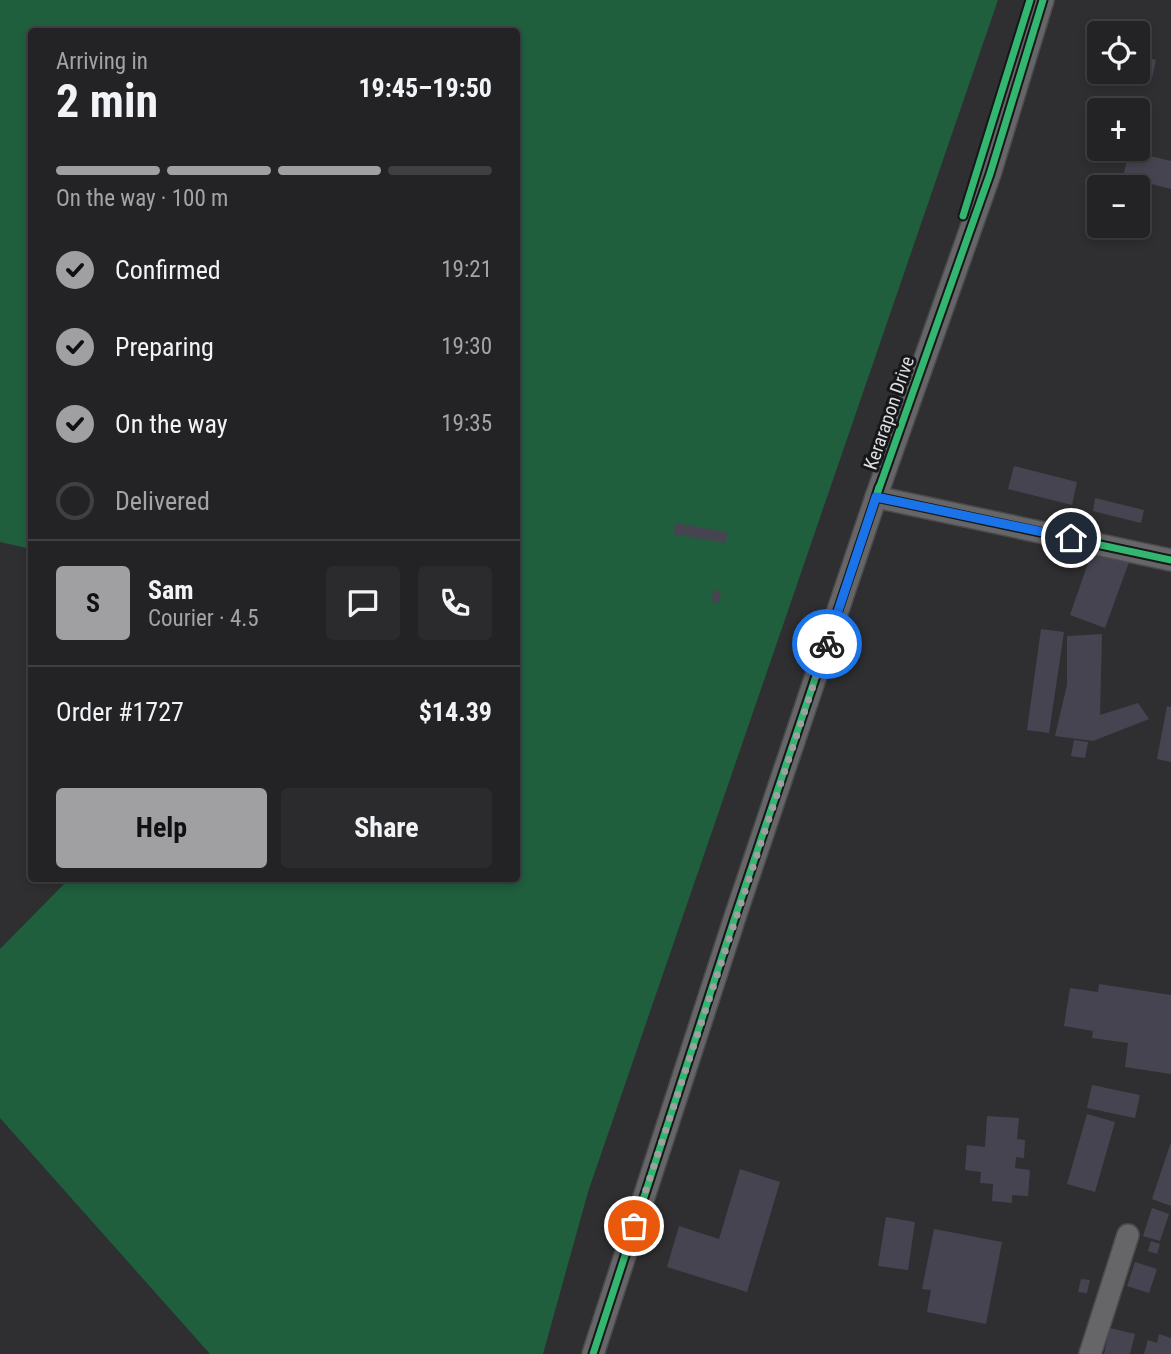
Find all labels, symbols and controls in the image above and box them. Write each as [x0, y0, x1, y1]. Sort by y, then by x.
map controls [1087, 21, 1150, 238]
button: locate [1087, 21, 1150, 84]
text: Arriving in [56, 48, 148, 75]
text: 19:45–19:50 [358, 73, 492, 103]
text: 2 min [56, 74, 158, 128]
button: + [1087, 98, 1150, 161]
button: − [1087, 175, 1150, 238]
text: On the way · 100 m [56, 185, 228, 212]
icon: check [56, 251, 94, 289]
text: Confirmed [115, 255, 221, 285]
text: 19:21 [441, 256, 492, 283]
icon: check [56, 328, 94, 366]
text: Preparing [115, 332, 214, 362]
text: 19:30 [441, 333, 492, 360]
street label: Kerarapon Drive [859, 353, 919, 473]
icon: check [56, 405, 94, 443]
text: On the way [115, 409, 228, 439]
text: 19:35 [441, 410, 492, 437]
text: Delivered [115, 486, 210, 516]
pin [1041, 508, 1101, 568]
icon: home [1052, 519, 1090, 557]
button: chat [326, 566, 400, 640]
button: phone [418, 566, 492, 640]
text: Sam [148, 575, 194, 605]
text: S [86, 588, 100, 618]
text: Courier · 4.5 [148, 605, 259, 632]
courier [792, 609, 862, 679]
icon: bike [808, 625, 846, 663]
text: Order #1727 [56, 697, 184, 727]
text: $14.39 [419, 697, 492, 727]
button: Help [56, 788, 267, 868]
button: Share [281, 788, 492, 868]
pin [604, 1196, 664, 1256]
icon: bag [615, 1207, 653, 1245]

